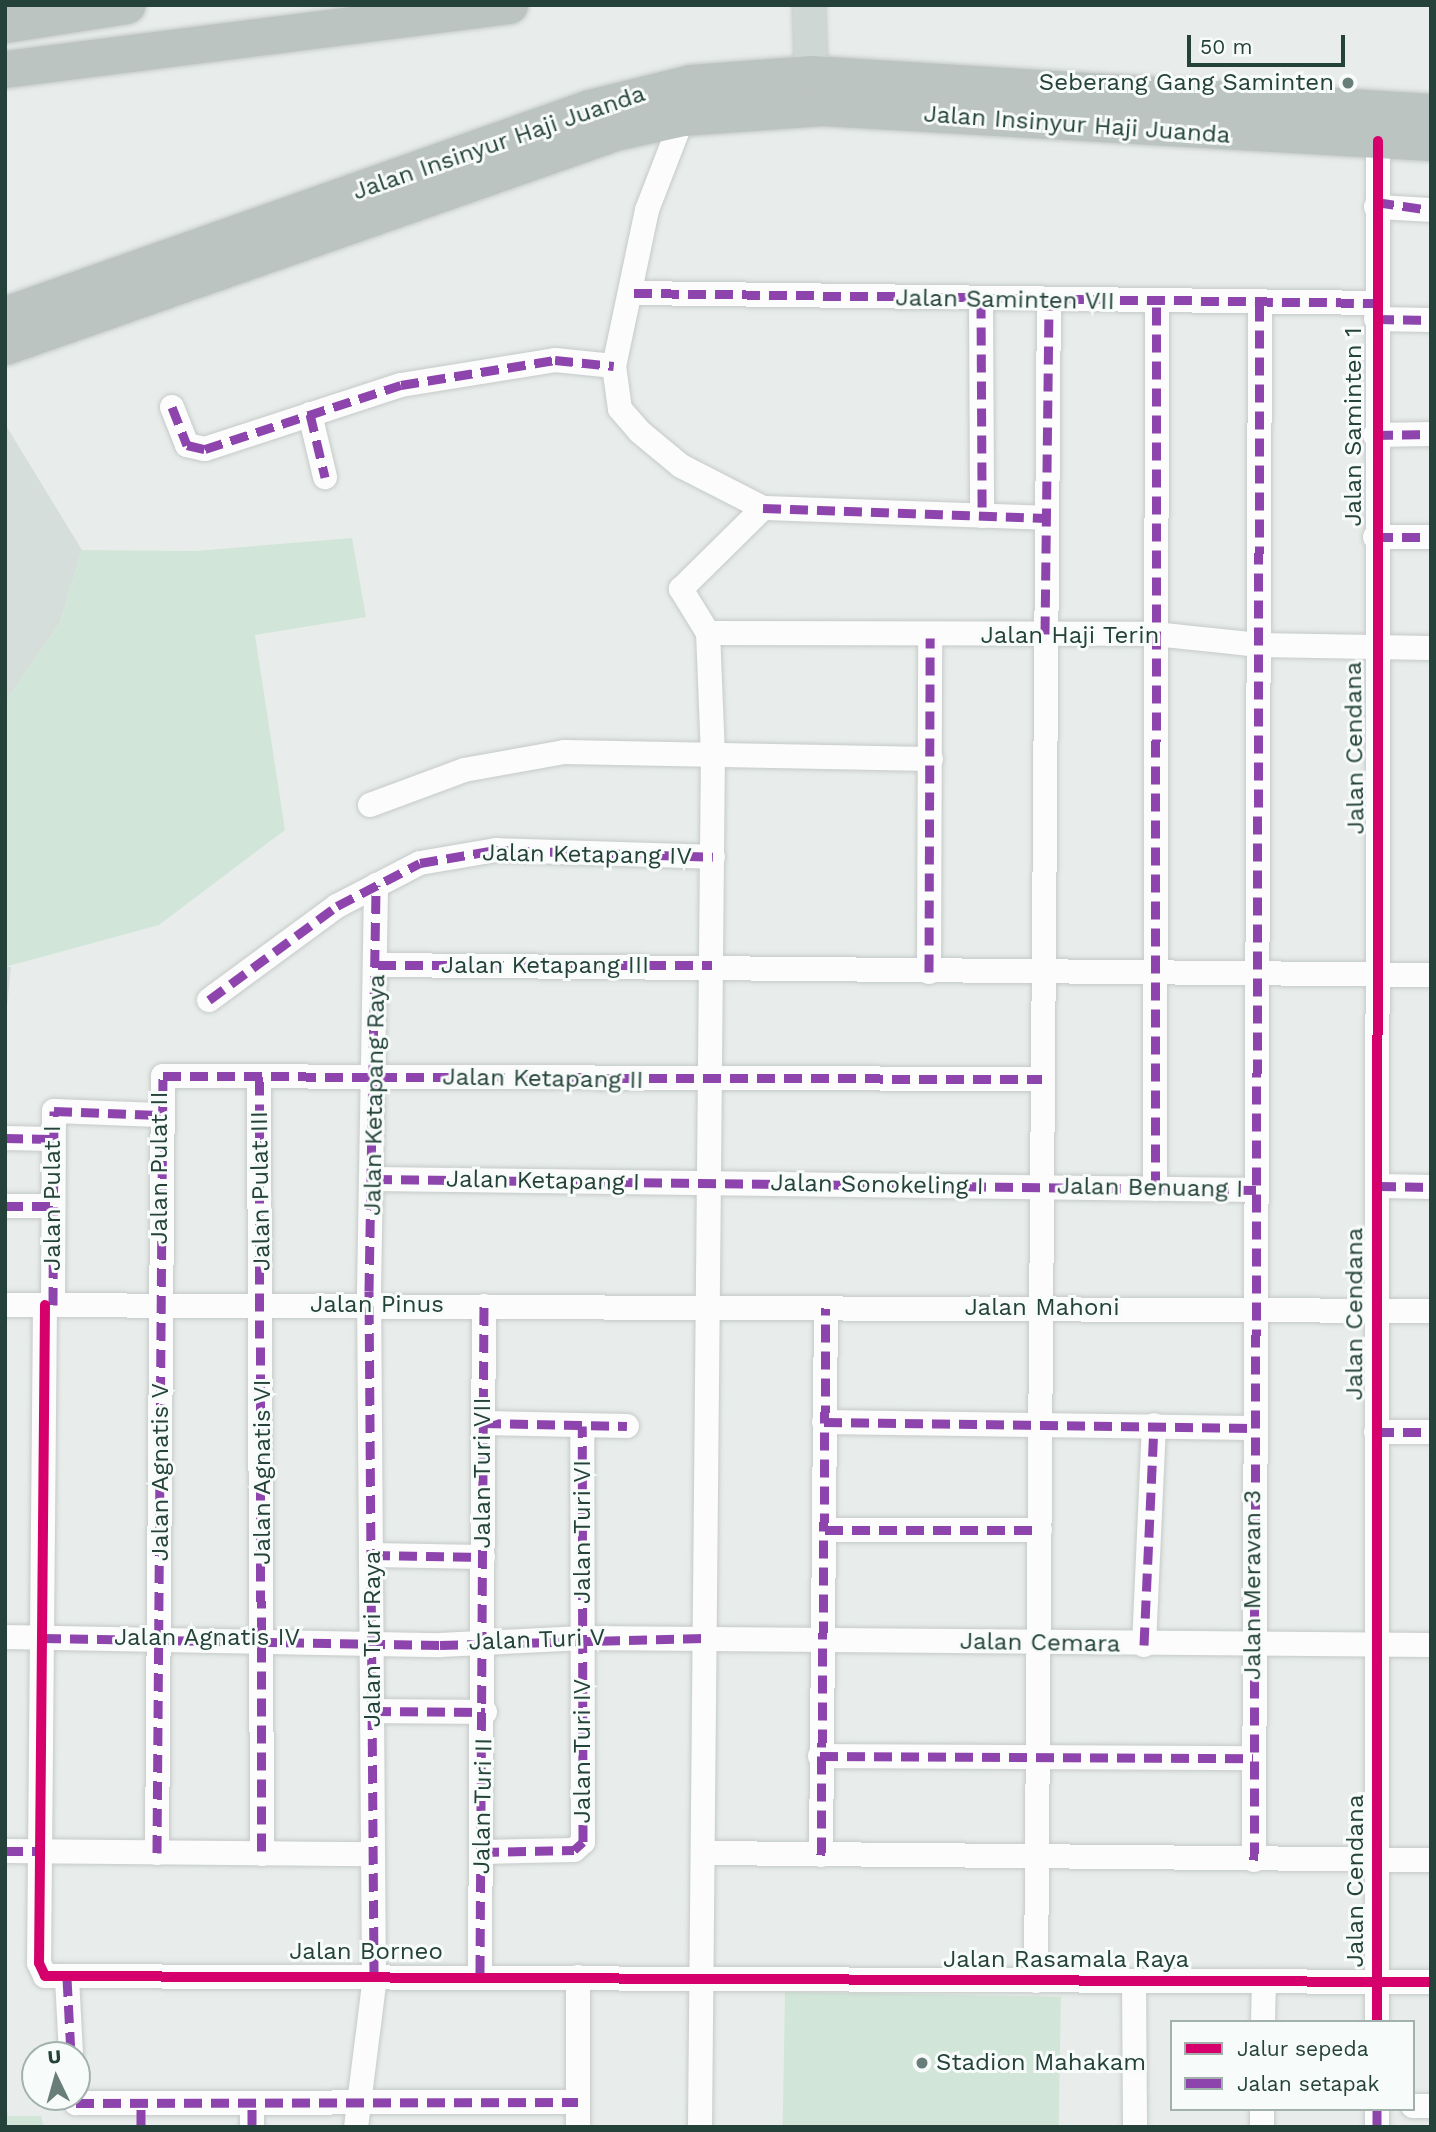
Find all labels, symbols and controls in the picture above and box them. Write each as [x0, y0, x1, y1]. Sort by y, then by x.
scale bar [1191, 21, 1348, 65]
text: 50 m [1200, 34, 1252, 59]
place label: Seberang Gang Saminten [1039, 69, 1334, 97]
marker: Seberang Gang Saminten [1340, 75, 1356, 91]
street label: Jalan Insinyur Haji Juanda [348, 79, 650, 207]
street label: Jalan Insinyur Haji Juanda [922, 100, 1232, 150]
street label: Jalan Saminten VII [895, 284, 1115, 316]
street label: Jalan Saminten 1 [1340, 327, 1368, 527]
street label: Jalan Haji Terin [980, 622, 1160, 650]
street label: Jalan Cendana [1339, 661, 1371, 835]
street label: Jalan Ketapang IV [482, 839, 692, 871]
street label: Jalan Ketapang III [441, 952, 649, 980]
street label: Jalan Ketapang Raya [358, 974, 392, 1216]
street label: Jalan Ketapang II [442, 1063, 644, 1095]
street label: Jalan Pulat II [146, 1091, 174, 1245]
street label: Jalan Pulat III [245, 1111, 277, 1271]
street label: Jalan Pulat I [39, 1125, 67, 1271]
street label: Jalan Ketapang I [446, 1165, 640, 1197]
street label: Jalan Sonokeling I [770, 1169, 984, 1201]
street label: Jalan Benuang I [1057, 1172, 1243, 1204]
street label: Jalan Cendana [1341, 1228, 1369, 1400]
street label: Jalan Pinus [310, 1291, 444, 1319]
street label: Jalan Mahoni [964, 1294, 1120, 1322]
street label: Jalan Agnatis VI [249, 1378, 277, 1566]
street label: Jalan Agnatis V [147, 1382, 175, 1562]
street label: Jalan Turi VII [469, 1397, 497, 1549]
street label: Jalan Turi VI [569, 1459, 597, 1605]
street label: Jalan Meravan 3 [1239, 1490, 1267, 1680]
street label: Jalan Turi Raya [359, 1550, 387, 1728]
street label: Jalan Turi V [467, 1623, 607, 1657]
street label: Jalan Agnatis IV [113, 1624, 301, 1652]
street label: Jalan Cemara [960, 1627, 1120, 1659]
street label: Jalan Turi IV [569, 1678, 597, 1824]
street label: Jalan Turi II [467, 1737, 499, 1875]
street label: Jalan Cendana [1342, 1795, 1370, 1967]
street label: Jalan Borneo [289, 1938, 443, 1966]
street label: Jalan Rasamala Raya [943, 1946, 1189, 1974]
legend [1170, 2020, 1415, 2111]
text: Jalur sepeda [1237, 2036, 1369, 2061]
north arrow [21, 2041, 91, 2111]
text: U [47, 2045, 62, 2069]
place label: Stadion Mahakam [936, 2049, 1146, 2077]
marker: Stadion Mahakam [914, 2055, 930, 2071]
text: Jalan setapak [1237, 2071, 1379, 2096]

